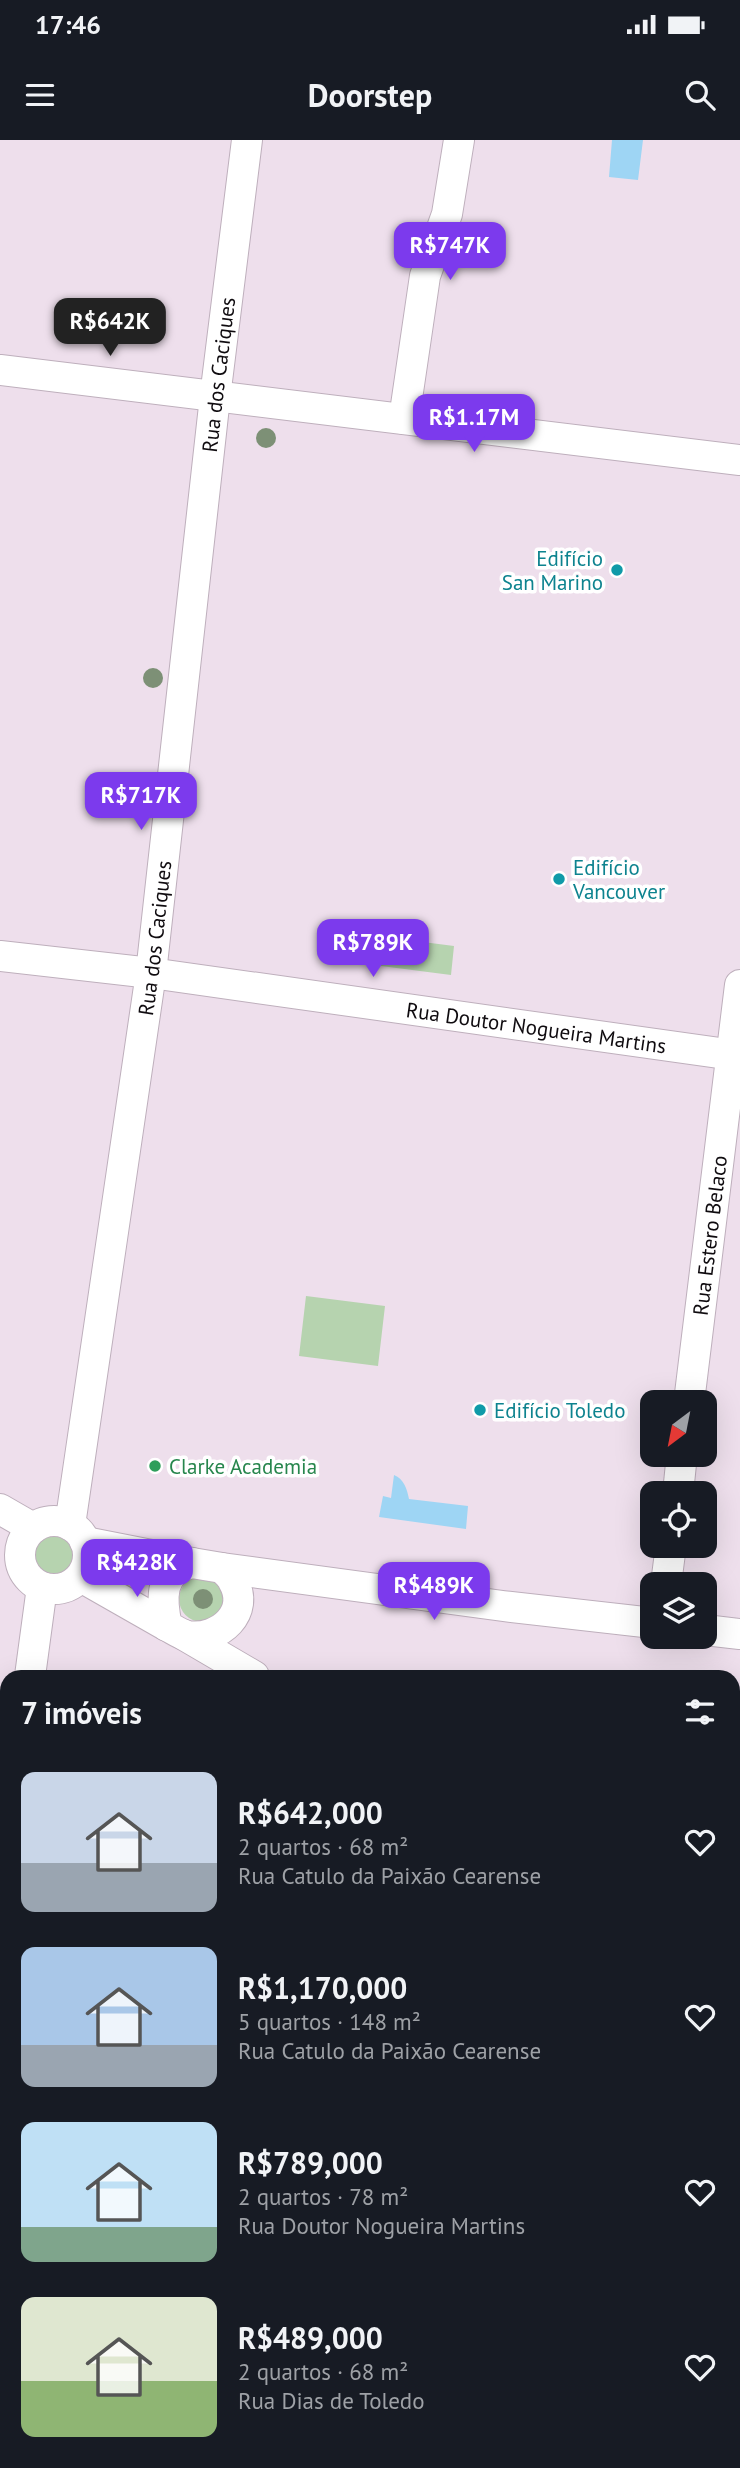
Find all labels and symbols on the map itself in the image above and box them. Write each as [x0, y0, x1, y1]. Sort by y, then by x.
pin: R$747K [393, 222, 507, 282]
street label: Rua dos Caciques [195, 296, 241, 454]
pin: R$642K [53, 298, 167, 358]
pin: R$1.17M [409, 394, 539, 454]
place label: Edifício San Marino [502, 545, 603, 596]
marker: Edifício San Marino [609, 562, 625, 578]
pin: R$717K [84, 772, 198, 832]
place label: Edifício Vancouver [572, 854, 665, 905]
street label: Rua dos Caciques [131, 859, 177, 1017]
marker: Edifício Vancouver [551, 871, 567, 887]
pin: R$789K [316, 920, 430, 979]
street label: Rua Doutor Nogueira Martins [404, 996, 668, 1059]
street label: Rua Estero Belaco [686, 1154, 733, 1317]
north arrow [640, 1390, 718, 1466]
place label: Edifício Toledo [494, 1397, 625, 1424]
marker: Edifício Toledo [472, 1402, 488, 1418]
place label: Clarke Academia [169, 1453, 317, 1480]
marker: Clarke Academia [147, 1458, 163, 1474]
pin: R$428K [80, 1540, 194, 1599]
pin: R$489K [377, 1562, 491, 1622]

